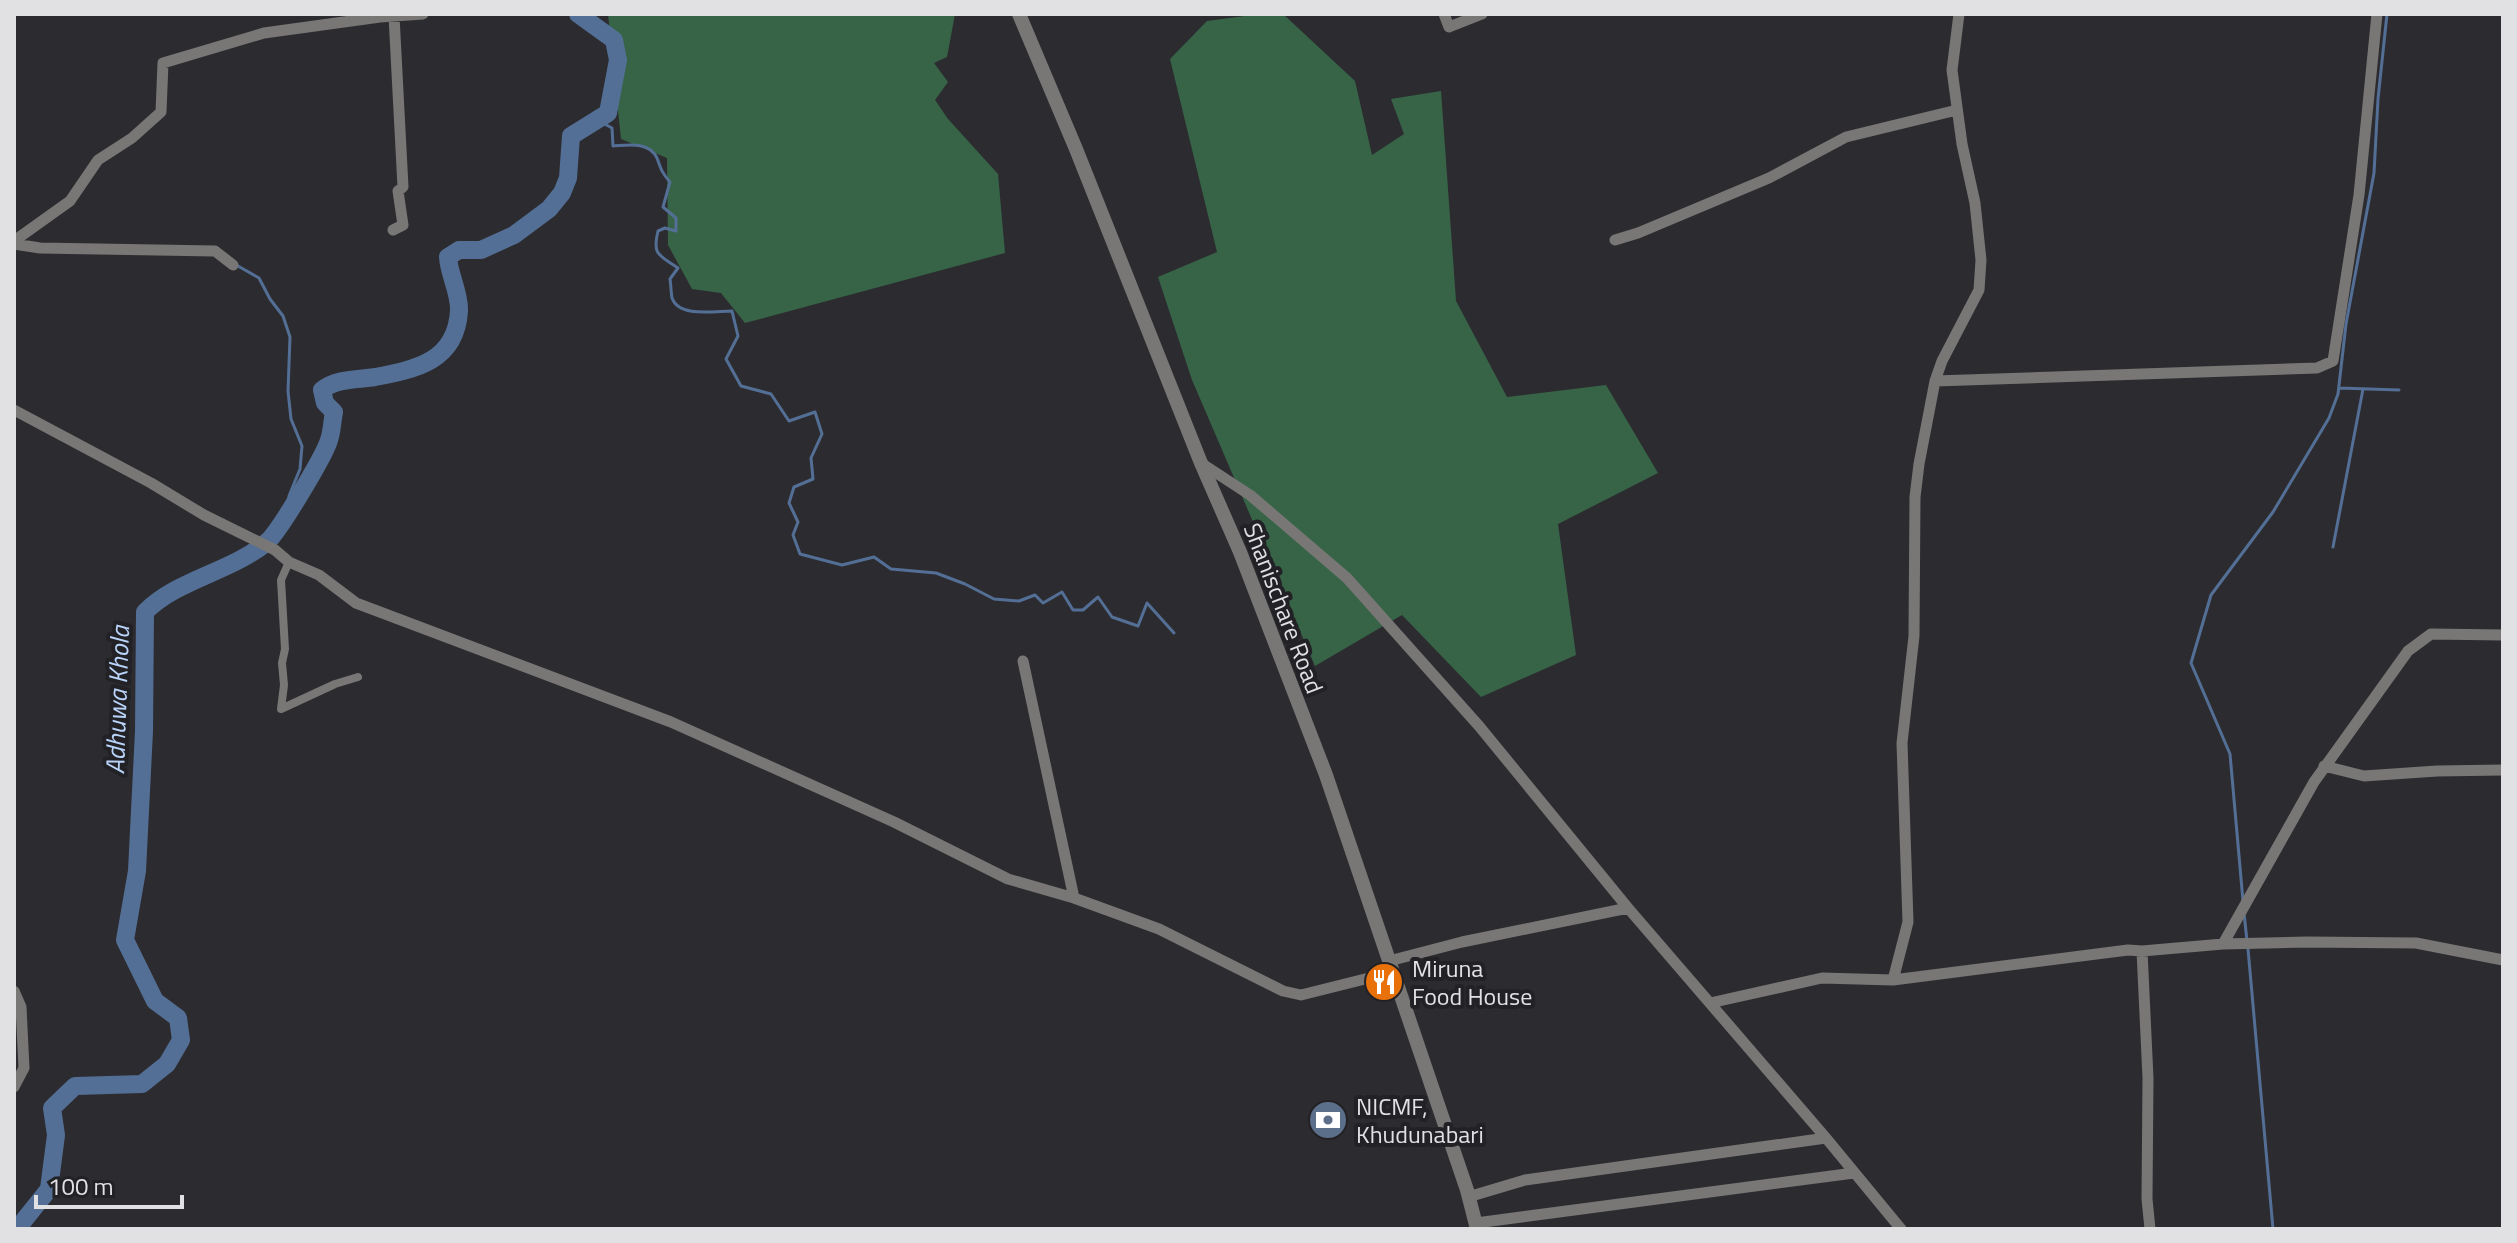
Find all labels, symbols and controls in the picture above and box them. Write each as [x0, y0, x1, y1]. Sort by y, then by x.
street label: Shanischare Road [1235, 518, 1333, 698]
water label: Adhuwa Khola [95, 623, 139, 775]
place label: Miruna Food House [1412, 950, 1532, 1014]
restaurant icon: Miruna Food House [1363, 961, 1405, 1003]
place label: NICMF, Khudunabari [1356, 1088, 1484, 1152]
bank icon: NICMF, Khudunabari [1307, 1099, 1349, 1141]
scale bar [36, 1159, 182, 1209]
text: 100 m [48, 1168, 114, 1204]

